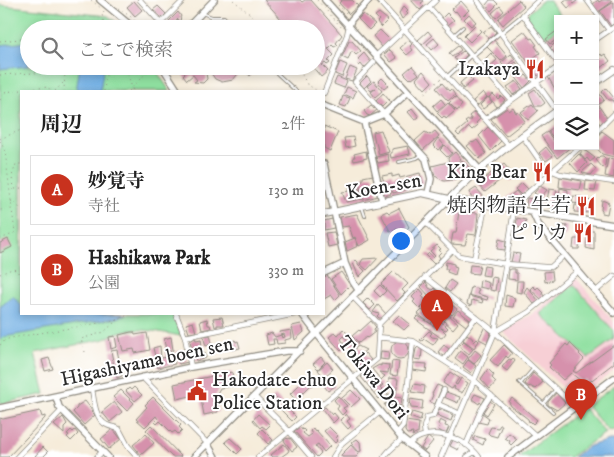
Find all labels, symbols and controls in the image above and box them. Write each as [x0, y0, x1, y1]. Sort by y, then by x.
map controls [554, 15, 599, 150]
button: + [554, 15, 599, 60]
search box [20, 20, 325, 75]
icon: search [38, 34, 66, 62]
text: ここで検索 [78, 39, 173, 62]
place label: Izakaya [458, 57, 521, 82]
restaurant icon: Izakaya [524, 58, 546, 80]
button: − [554, 60, 599, 105]
button: layers [554, 105, 599, 150]
text: 周辺 [40, 112, 82, 138]
text: 2件 [281, 114, 305, 134]
place label: King Bear [446, 160, 528, 185]
restaurant icon: King Bear [531, 161, 553, 183]
street label: Koen-sen [344, 168, 424, 206]
text: 妙覚寺 [88, 170, 145, 193]
text: A [52, 180, 62, 200]
text: 130 m [268, 180, 304, 200]
place label: 焼肉物語 牛若 [447, 194, 571, 219]
restaurant icon: 焼肉物語 牛若 [575, 195, 597, 217]
text: 寺社 [88, 196, 120, 216]
place label: ピリカ [508, 221, 568, 246]
restaurant icon: ピリカ [572, 222, 594, 244]
your location [388, 228, 414, 254]
text: Hashikawa Park [88, 247, 210, 270]
text: B [52, 260, 62, 280]
text: 330 m [268, 260, 304, 280]
text: 公園 [88, 273, 120, 293]
pin: A [421, 290, 453, 331]
street label: Higashiyama boen sen [58, 331, 236, 393]
street label: Tokiwa Dori [332, 331, 414, 425]
place label: Hakodate-chuo Police Station [212, 368, 336, 416]
pin: B [565, 379, 597, 420]
public building icon: Hakodate-chuo Police Station [186, 380, 208, 402]

